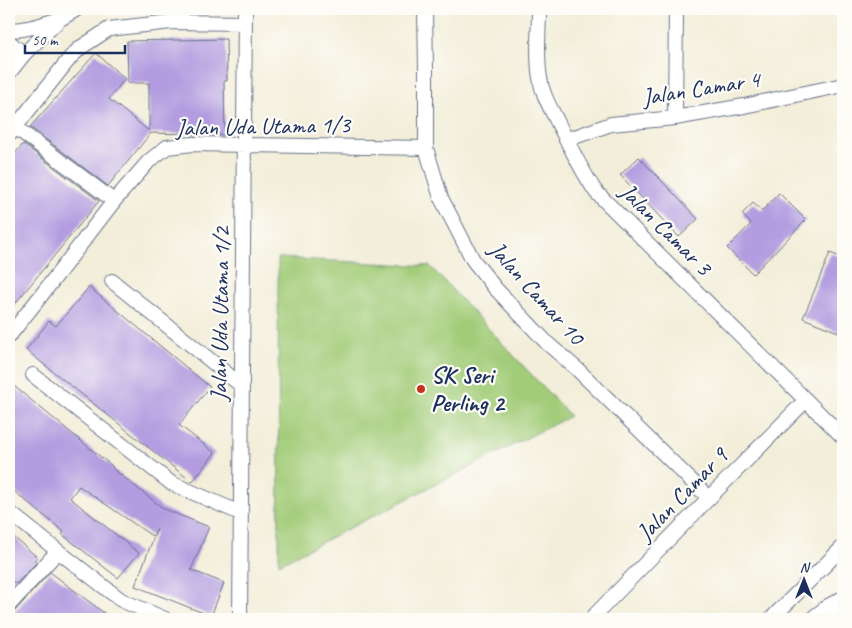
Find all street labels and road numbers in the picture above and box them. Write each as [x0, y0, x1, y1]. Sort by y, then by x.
street label: Jalan Camar 4 [639, 64, 764, 112]
street label: Jalan Uda Utama 1/3 [175, 109, 353, 143]
street label: Jalan Camar 3 [613, 176, 720, 283]
street label: Jalan Uda Utama 1/2 [203, 224, 237, 402]
street label: Jalan Camar 10 [482, 234, 593, 353]
street label: Jalan Camar 9 [629, 439, 735, 548]

